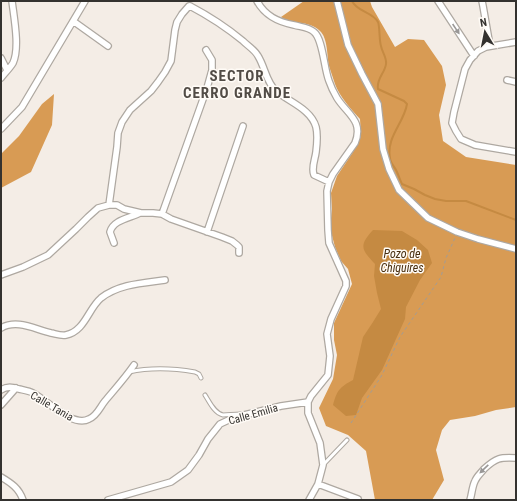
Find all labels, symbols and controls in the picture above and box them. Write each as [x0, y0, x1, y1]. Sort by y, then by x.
north arrow [465, 12, 505, 52]
text: N [479, 16, 488, 30]
one-way arrow [452, 23, 460, 34]
district label: SECTOR CERRO GRANDE [183, 67, 291, 102]
water label: Pozo de Chiguires [380, 247, 424, 275]
street label: Calle Tania [28, 389, 76, 424]
street label: Calle Emilia [227, 401, 279, 428]
one-way arrow [479, 464, 489, 474]

